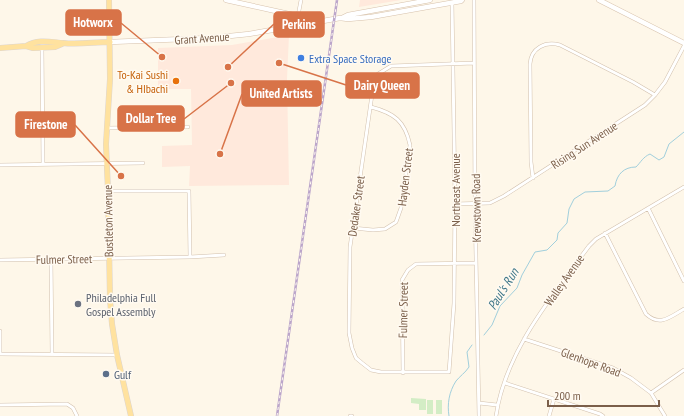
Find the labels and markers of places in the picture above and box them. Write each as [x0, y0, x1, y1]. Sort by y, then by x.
callout: Hotworx [66, 10, 121, 35]
callout: Perkins [274, 12, 324, 37]
place label: Extra Space Storage [309, 51, 392, 66]
marker: Extra Space Storage [296, 53, 306, 63]
place label: To-Kai Sushi & HIbachi [117, 67, 168, 96]
callout: Dairy Queen [346, 73, 419, 98]
marker: To-Kai Sushi & HIbachi [171, 76, 181, 86]
callout: United Artists [242, 81, 321, 106]
callout: Dollar Tree [118, 106, 184, 131]
callout: Firestone [16, 112, 75, 137]
place label: Philadelphia Full Gospel Assembly [86, 290, 156, 319]
marker: Philadelphia Full Gospel Assembly [73, 299, 83, 309]
place label: Gulf [114, 367, 132, 382]
marker: Gulf [101, 369, 111, 379]

